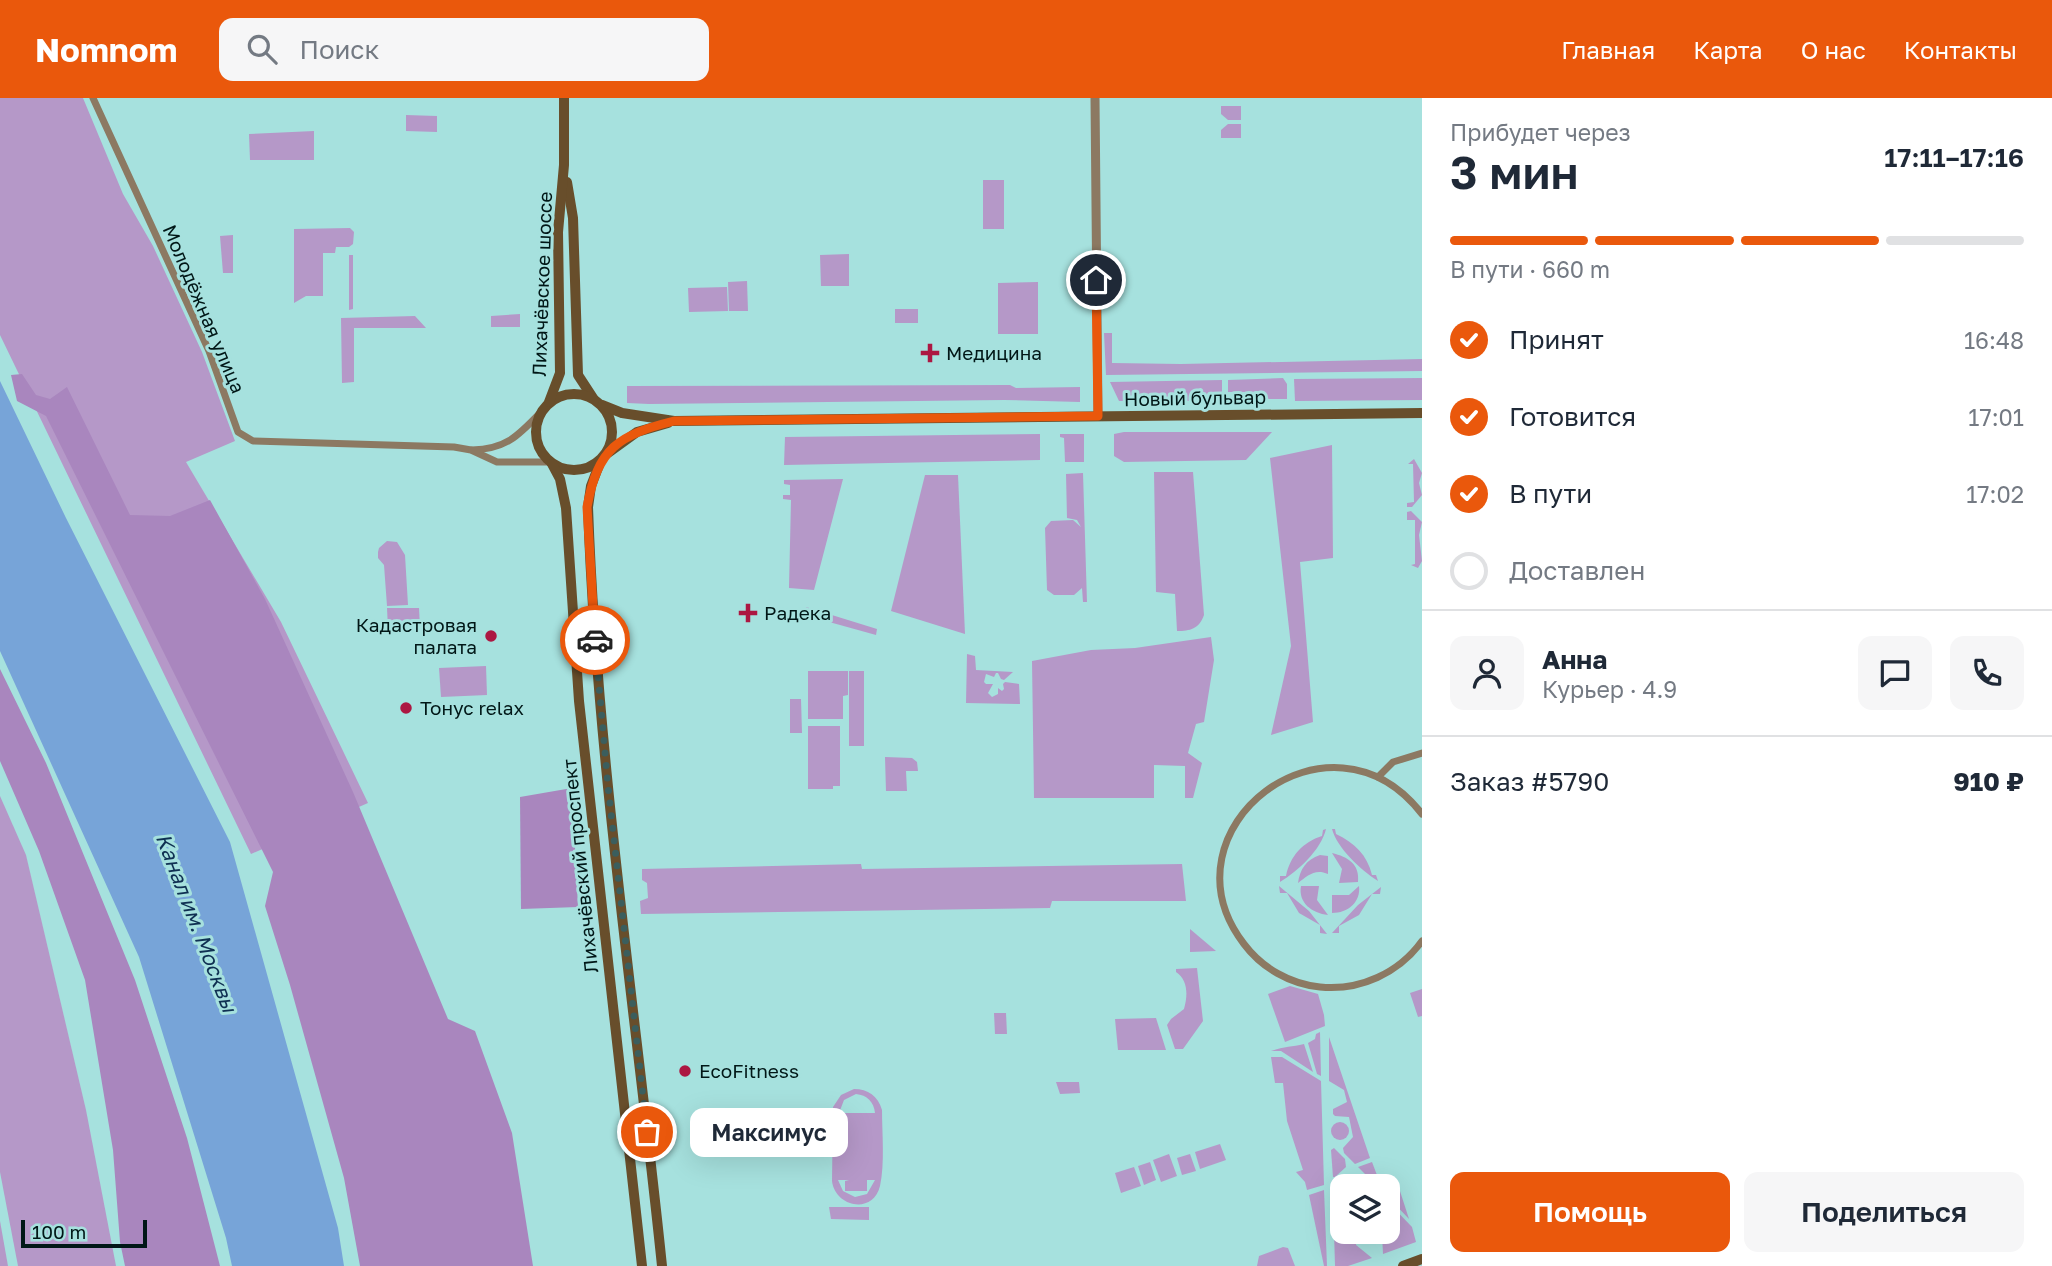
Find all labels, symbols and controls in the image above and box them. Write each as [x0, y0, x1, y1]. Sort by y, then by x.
search box [219, 18, 709, 81]
text: Nomnom [35, 30, 177, 69]
icon: search [243, 30, 281, 68]
text: Поиск [299, 34, 380, 65]
text: Главная [1561, 35, 1655, 64]
text: Карта [1693, 35, 1763, 64]
text: О нас [1801, 35, 1866, 64]
text: Контакты [1904, 35, 2017, 64]
text: Прибудет через [1450, 118, 1631, 146]
text: 17:11–17:16 [1884, 142, 2024, 173]
text: 3 мин [1450, 144, 1579, 199]
street label: Лихачёвское шоссе [527, 191, 556, 377]
street label: Молодёжная улица [159, 221, 250, 397]
pin [1066, 250, 1126, 310]
text: В пути · 660 m [1450, 255, 1610, 283]
icon: home [1077, 261, 1115, 299]
icon: check [1450, 321, 1488, 359]
text: Принят [1509, 324, 1604, 355]
text: 16:48 [1964, 326, 2024, 354]
place label: Медицина [946, 341, 1042, 364]
marker: Медицина [920, 343, 940, 363]
street label: Новый бульвар [1124, 385, 1266, 410]
icon: check [1450, 398, 1488, 436]
text: Готовится [1509, 401, 1636, 432]
text: 17:01 [1968, 403, 2024, 431]
icon: check [1450, 475, 1488, 513]
text: В пути [1509, 478, 1592, 509]
text: 17:02 [1966, 480, 2024, 508]
text: Доставлен [1509, 555, 1645, 586]
place label: Радека [764, 601, 831, 624]
marker: Радека [738, 603, 758, 623]
courier [560, 605, 630, 675]
place label: Кадастровая палата [356, 613, 477, 658]
icon: car [576, 621, 614, 659]
marker: Кадастровая палата [483, 628, 499, 644]
button: person [1450, 636, 1524, 710]
button: chat [1858, 636, 1932, 710]
button: phone [1950, 636, 2024, 710]
text: Анна [1542, 644, 1607, 675]
text: Курьер · 4.9 [1542, 675, 1677, 703]
place label: Тонус relax [420, 696, 524, 719]
marker: Тонус relax [398, 700, 414, 716]
street label: Лихачёвский проспект [557, 758, 602, 974]
text: Заказ #5790 [1450, 766, 1609, 797]
text: 910 ₽ [1953, 766, 2024, 797]
water label: Канал им. Москвы [151, 830, 244, 1017]
place label: EcoFitness [699, 1059, 799, 1082]
marker: EcoFitness [677, 1063, 693, 1079]
pin [617, 1102, 677, 1162]
callout: Максимус [689, 1108, 846, 1156]
icon: bag [628, 1113, 666, 1151]
text: Максимус [711, 1118, 827, 1146]
button: Помощь [1450, 1172, 1730, 1252]
button: Поделиться [1744, 1172, 2024, 1252]
map controls [1330, 1174, 1400, 1244]
button: layers [1330, 1174, 1400, 1244]
scale bar [21, 1217, 147, 1249]
text: 100 m [32, 1220, 86, 1243]

